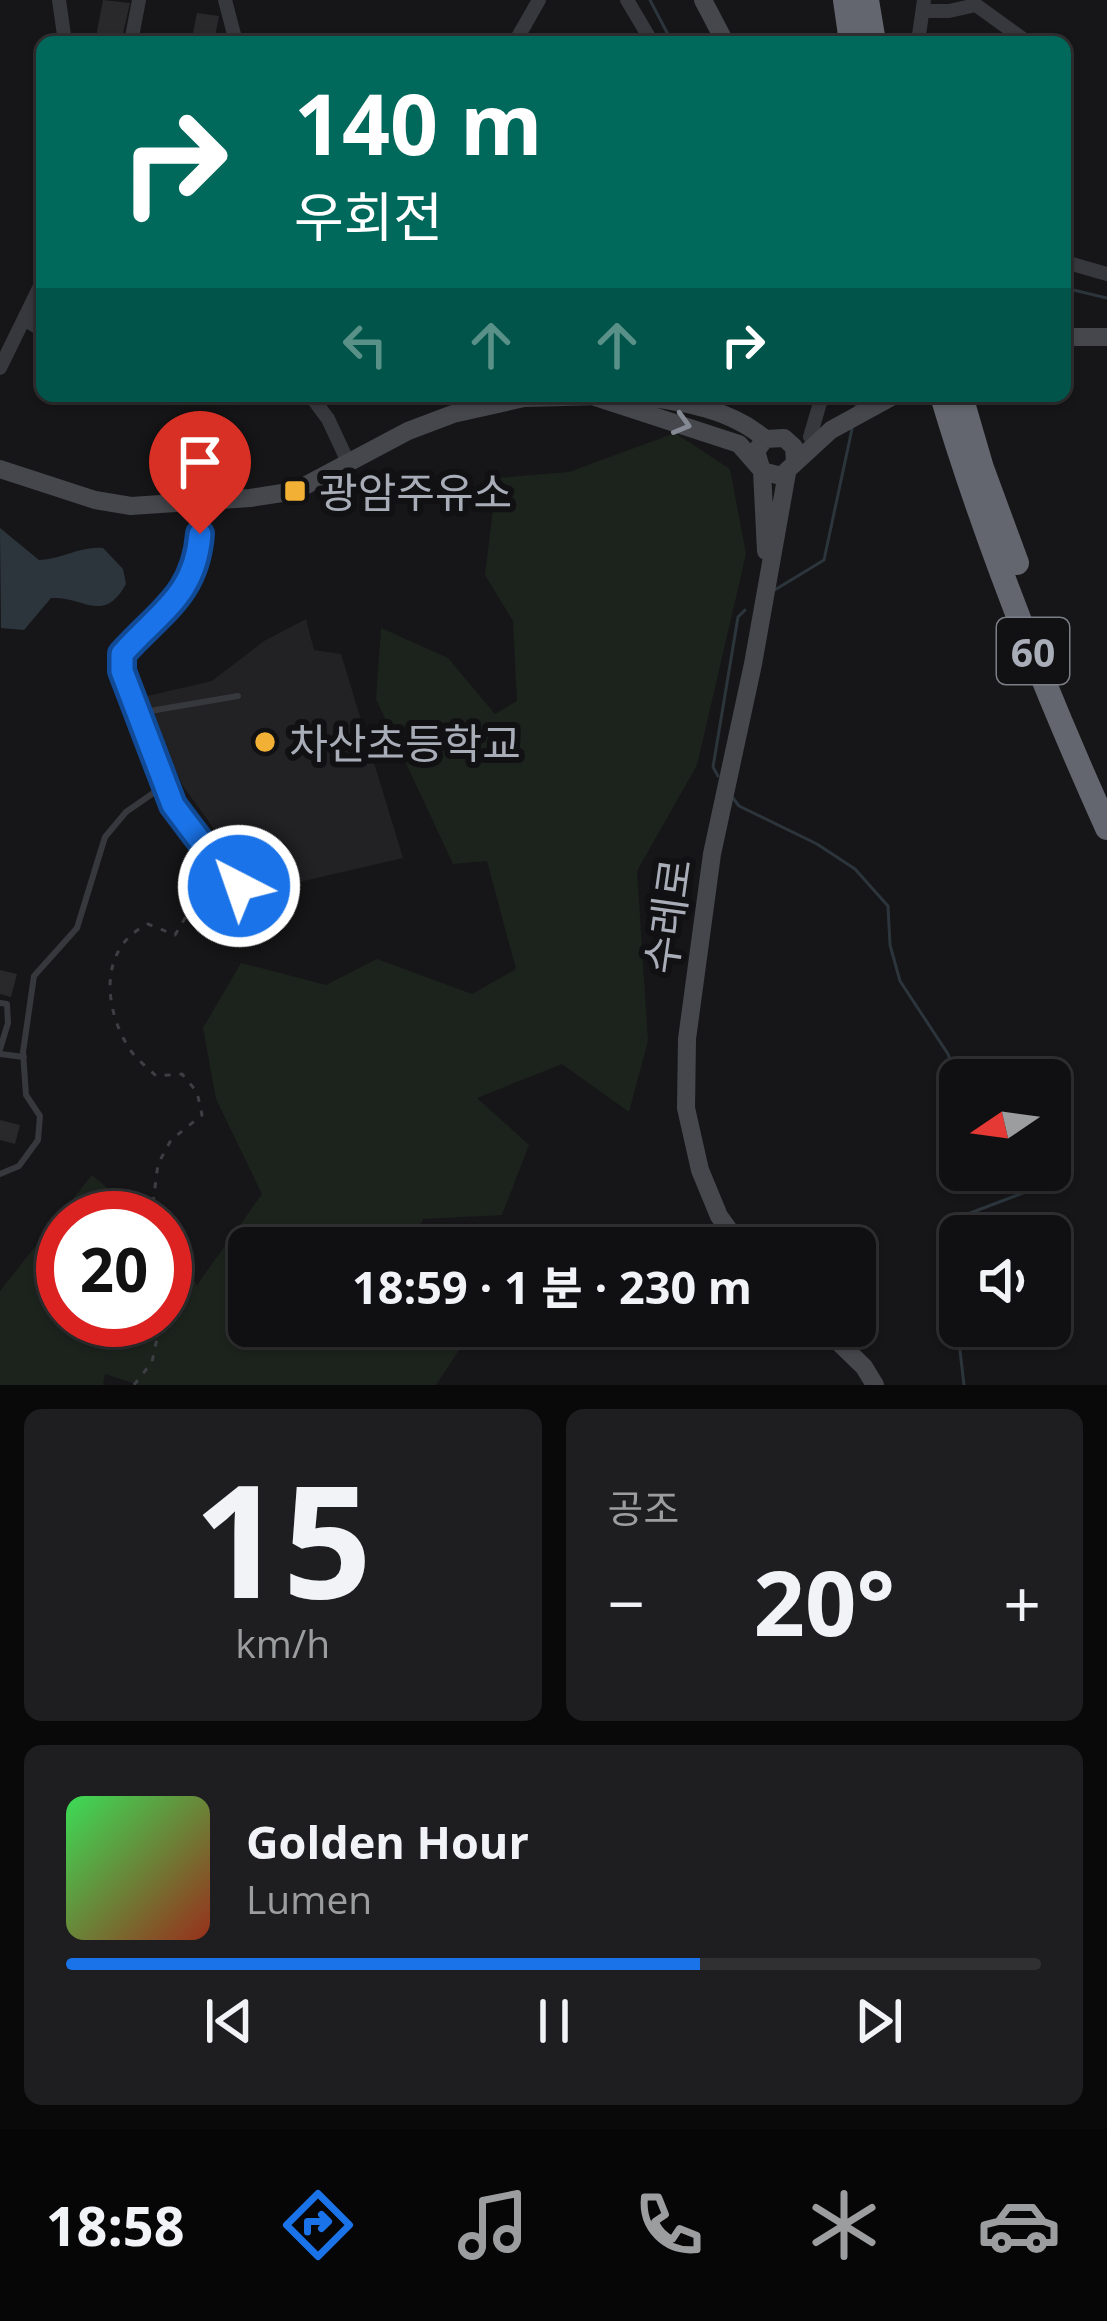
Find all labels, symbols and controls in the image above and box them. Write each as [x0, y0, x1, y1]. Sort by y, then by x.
text: 140 m [294, 65, 542, 180]
icon: right [96, 84, 252, 240]
text: 우회전 [294, 179, 443, 253]
icon: left [332, 312, 398, 378]
icon: ahead [458, 312, 524, 378]
icon: ahead [584, 312, 650, 378]
icon: right [710, 312, 776, 378]
one-way arrow [671, 410, 692, 435]
pin [149, 411, 251, 534]
icon: arrive [167, 429, 233, 495]
place label: 광암주유소 [319, 463, 512, 520]
marker: 광암주유소 [282, 478, 308, 504]
road number: 60 [997, 618, 1069, 684]
place label: 차산초등학교 [289, 714, 521, 771]
marker: 차산초등학교 [252, 729, 278, 755]
position arrow [176, 823, 302, 949]
street label: 수레로 [631, 855, 703, 977]
north arrow [939, 1059, 1071, 1191]
map controls [939, 1059, 1071, 1347]
speed limit sign: 20 [36, 1191, 192, 1347]
button: sound [939, 1215, 1071, 1347]
text: 18:59 · 1 분 · 230 m [352, 1256, 752, 1317]
text: 15 [194, 1431, 372, 1644]
text: 공조 [608, 1481, 679, 1534]
text: 20° [754, 1540, 895, 1662]
text: − [608, 1557, 645, 1647]
text: + [1003, 1557, 1041, 1647]
text: km/h [235, 1616, 330, 1669]
text: Golden Hour [246, 1811, 529, 1872]
text: Lumen [246, 1872, 372, 1925]
icon: previous [196, 1988, 262, 2054]
icon: pause [521, 1988, 587, 2054]
icon: next [846, 1988, 912, 2054]
icon: directions [276, 2183, 360, 2267]
icon: music [451, 2183, 535, 2267]
icon: phone [627, 2183, 711, 2267]
icon: climate [802, 2183, 886, 2267]
icon: car [977, 2183, 1061, 2267]
text: 18:58 [46, 2188, 185, 2262]

